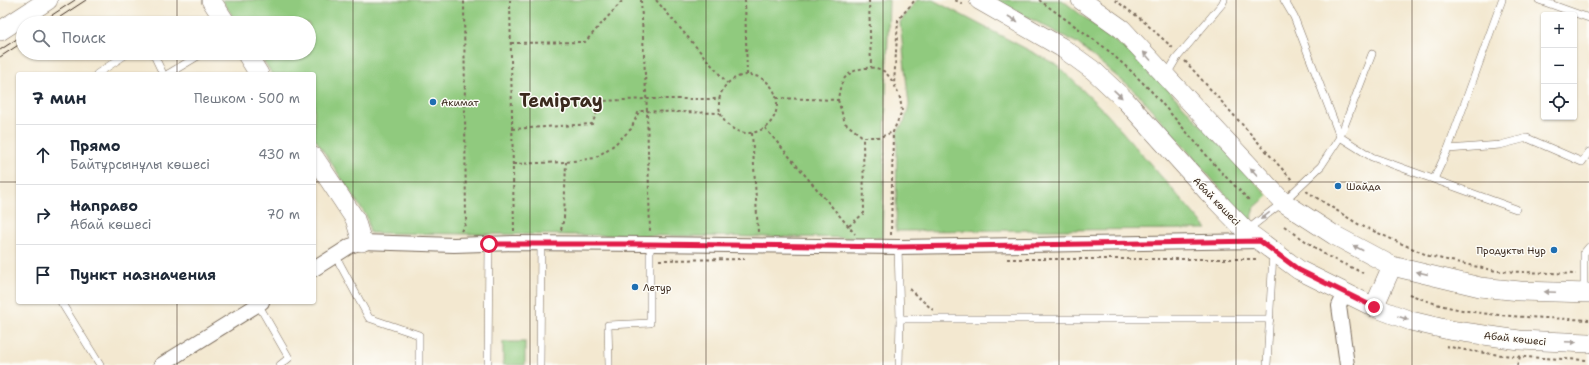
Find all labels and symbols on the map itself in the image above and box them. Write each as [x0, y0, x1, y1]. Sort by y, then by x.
one-way arrow [1007, 16, 1019, 23]
one-way arrow [1142, 50, 1151, 61]
district label: Теміртау [519, 89, 603, 113]
one-way arrow [1113, 89, 1123, 99]
place label: Акимат [441, 96, 480, 109]
marker: Акимат [428, 97, 438, 107]
one-way arrow [1250, 167, 1259, 176]
street label: Абай көшесі [1190, 174, 1243, 229]
place label: Шайда [1346, 180, 1381, 193]
marker: Шайда [1333, 181, 1343, 191]
one-way arrow [1259, 212, 1270, 221]
route start [480, 235, 498, 253]
one-way arrow [1352, 244, 1364, 251]
place label: Продукты Нур [1476, 244, 1546, 257]
marker: Продукты Нур [1549, 245, 1559, 255]
one-way arrow [1416, 270, 1428, 276]
place label: Летур [643, 281, 672, 294]
marker: Летур [630, 282, 640, 292]
one-way arrow [1543, 289, 1556, 295]
route end [1365, 298, 1383, 316]
one-way arrow [1398, 315, 1410, 321]
street label: Абай көшесі [1483, 329, 1547, 348]
one-way arrow [1565, 339, 1578, 345]

